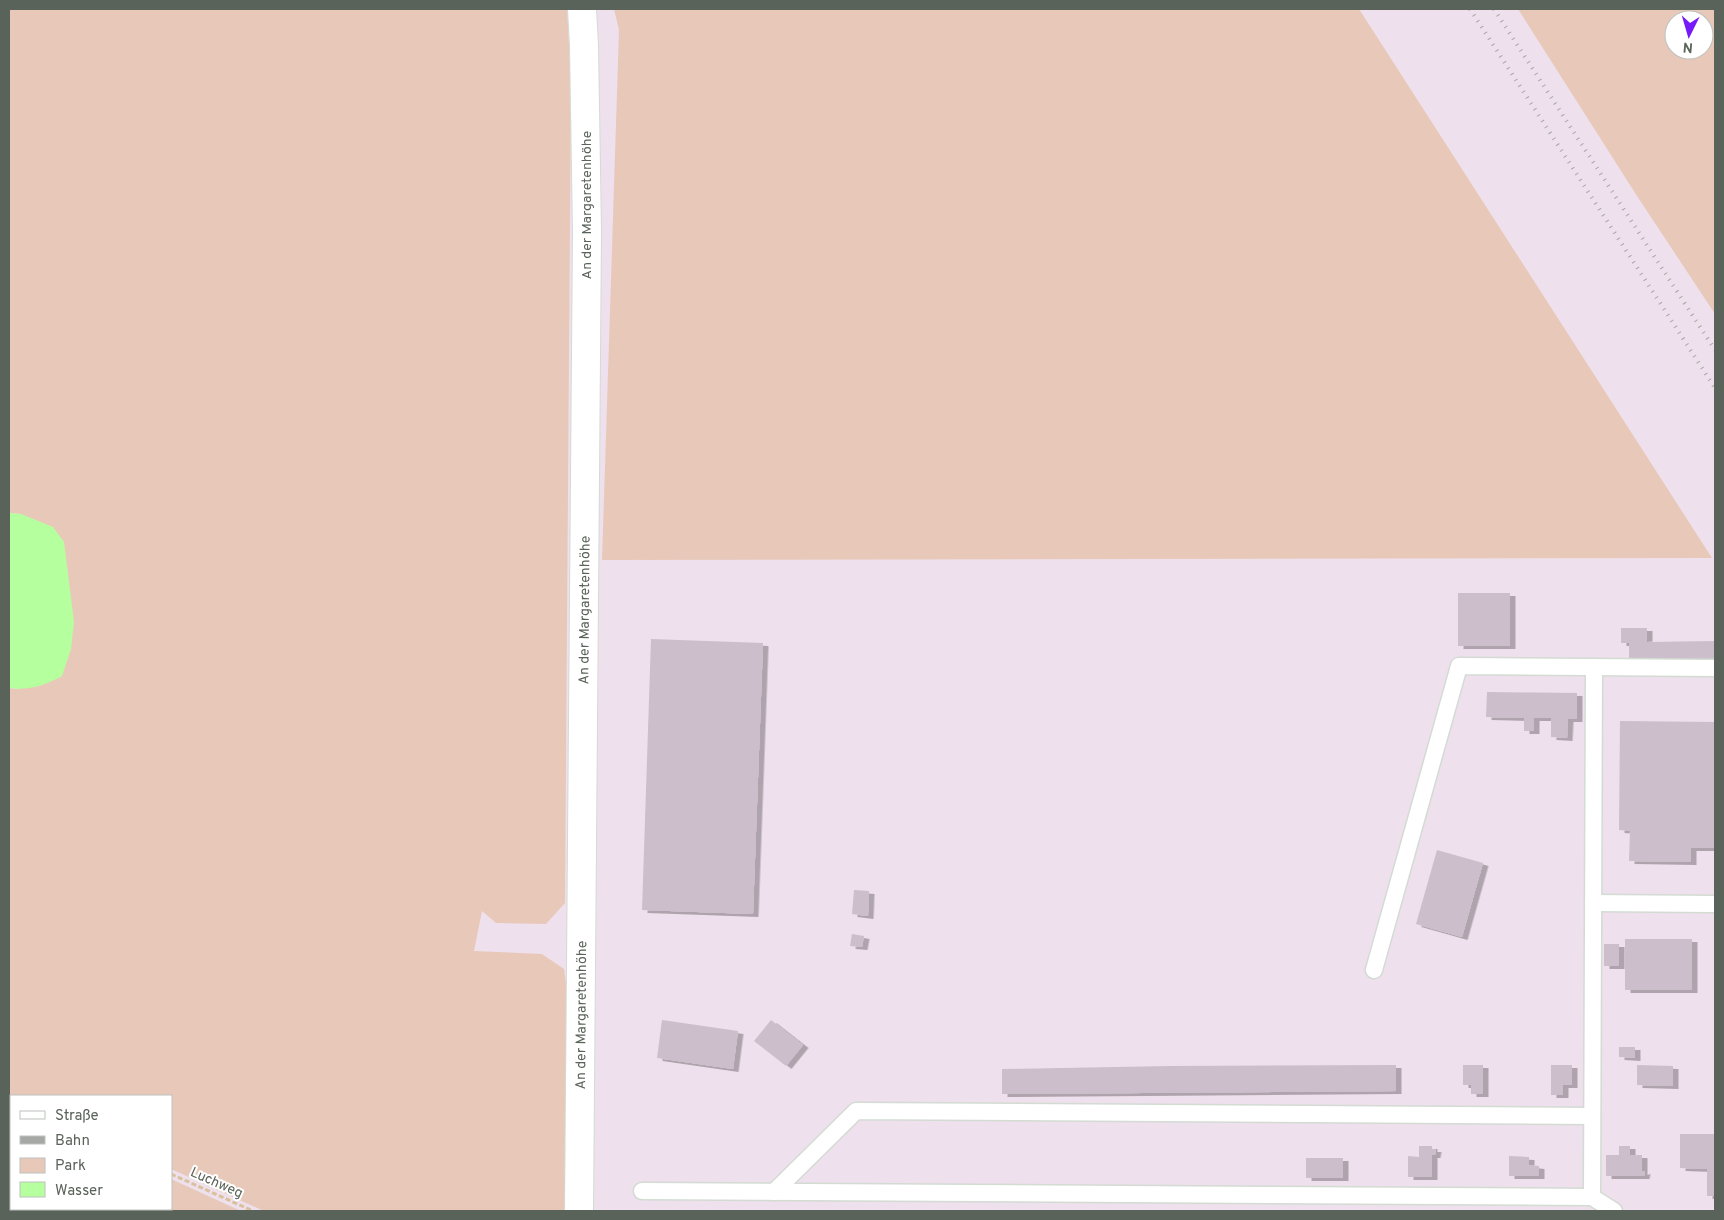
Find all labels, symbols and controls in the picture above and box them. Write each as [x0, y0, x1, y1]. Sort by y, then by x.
north arrow [1664, 10, 1714, 60]
text: N [1682, 38, 1694, 55]
street label: An der Margaretenhöhe [579, 131, 596, 279]
street label: An der Margaretenhöhe [576, 535, 595, 685]
street label: An der Margaretenhöhe [573, 940, 591, 1090]
legend [10, 1095, 172, 1210]
text: Straße [55, 1107, 99, 1126]
text: Bahn [55, 1132, 90, 1151]
text: Park [55, 1157, 86, 1176]
street label: Luchweg [187, 1164, 245, 1203]
text: Wasser [55, 1182, 103, 1201]

